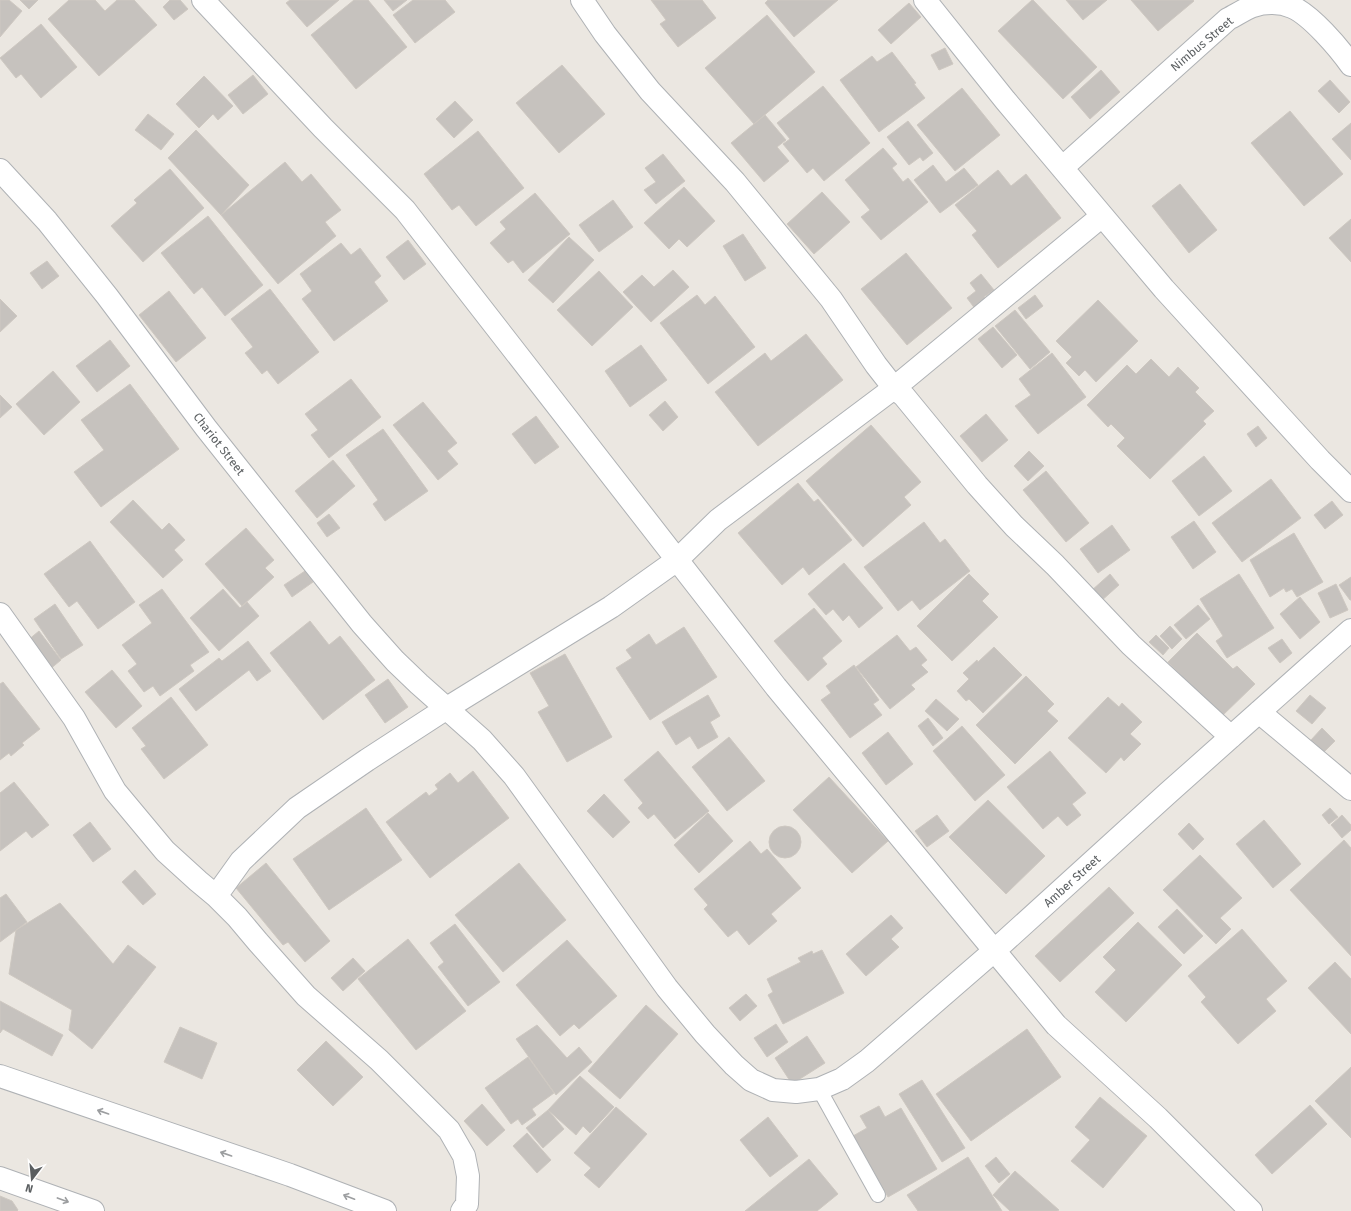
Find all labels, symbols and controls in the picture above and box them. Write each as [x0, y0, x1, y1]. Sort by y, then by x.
street label: Nimbus Street [1168, 13, 1237, 74]
street label: Chariot Street [190, 410, 248, 478]
street label: Amber Street [1041, 852, 1104, 910]
one-way arrow [97, 1107, 109, 1115]
one-way arrow [221, 1149, 233, 1157]
north arrow [12, 1159, 52, 1199]
text: N [24, 1181, 35, 1195]
one-way arrow [343, 1193, 355, 1201]
one-way arrow [57, 1197, 69, 1205]

